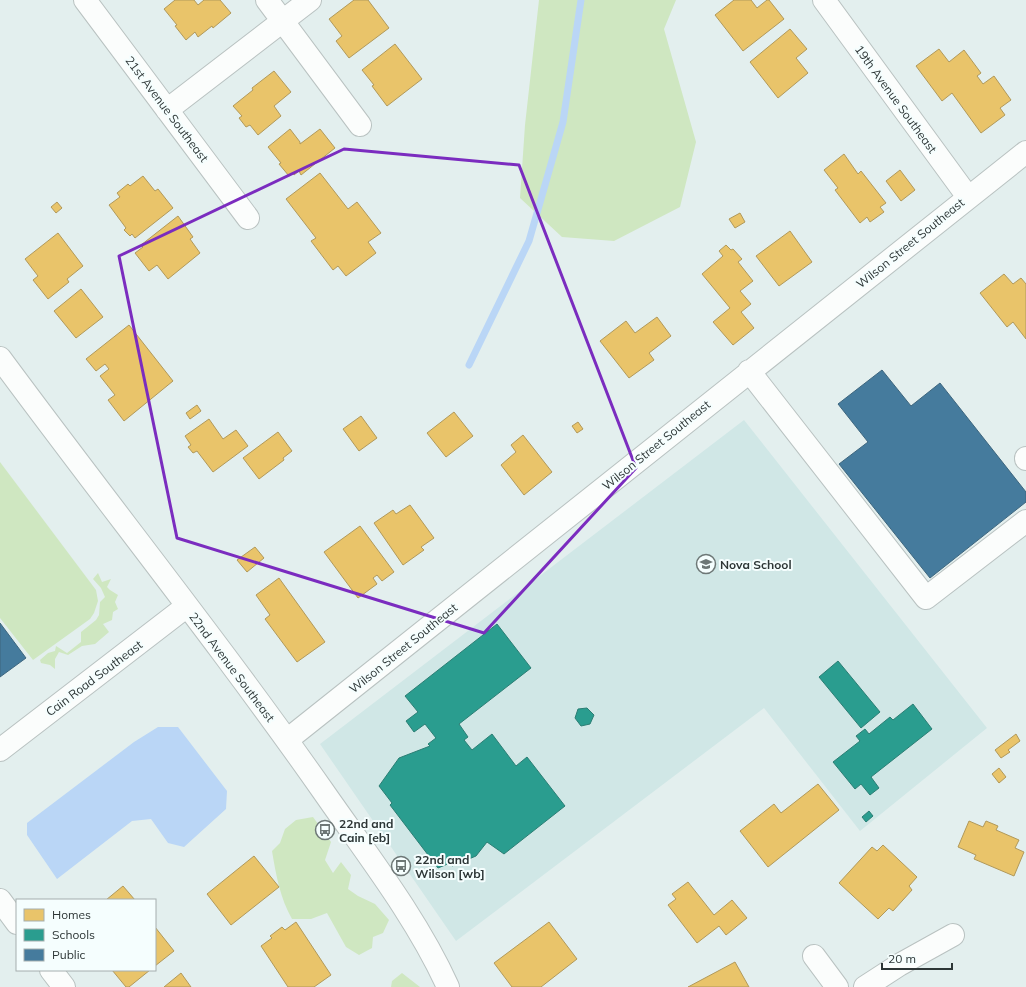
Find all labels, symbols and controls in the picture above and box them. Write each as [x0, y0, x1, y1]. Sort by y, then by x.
street label: 19th Avenue Southeast [852, 42, 940, 156]
street label: 21st Avenue Southeast [122, 53, 212, 165]
street label: Wilson Street Southeast [853, 195, 967, 291]
street label: Wilson Street Southeast [599, 397, 713, 493]
school or university icon: Nova School [695, 553, 717, 575]
place label: Nova School [720, 557, 792, 572]
street label: Wilson Street Southeast [346, 600, 460, 696]
street label: 22nd Avenue Southeast [186, 609, 278, 725]
street label: Cain Road Southeast [43, 637, 145, 719]
place label: 22nd and Cain [eb] [339, 816, 393, 845]
bus stop icon: 22nd and Cain [eb] [314, 819, 336, 841]
place label: 22nd and Wilson [wb] [415, 852, 485, 881]
bus stop icon: 22nd and Wilson [wb] [390, 855, 412, 877]
legend [16, 899, 156, 971]
text: Homes [52, 907, 91, 922]
text: Schools [52, 927, 95, 942]
scale bar [882, 945, 952, 971]
text: Public [52, 947, 86, 962]
text: 20 m [888, 951, 916, 966]

